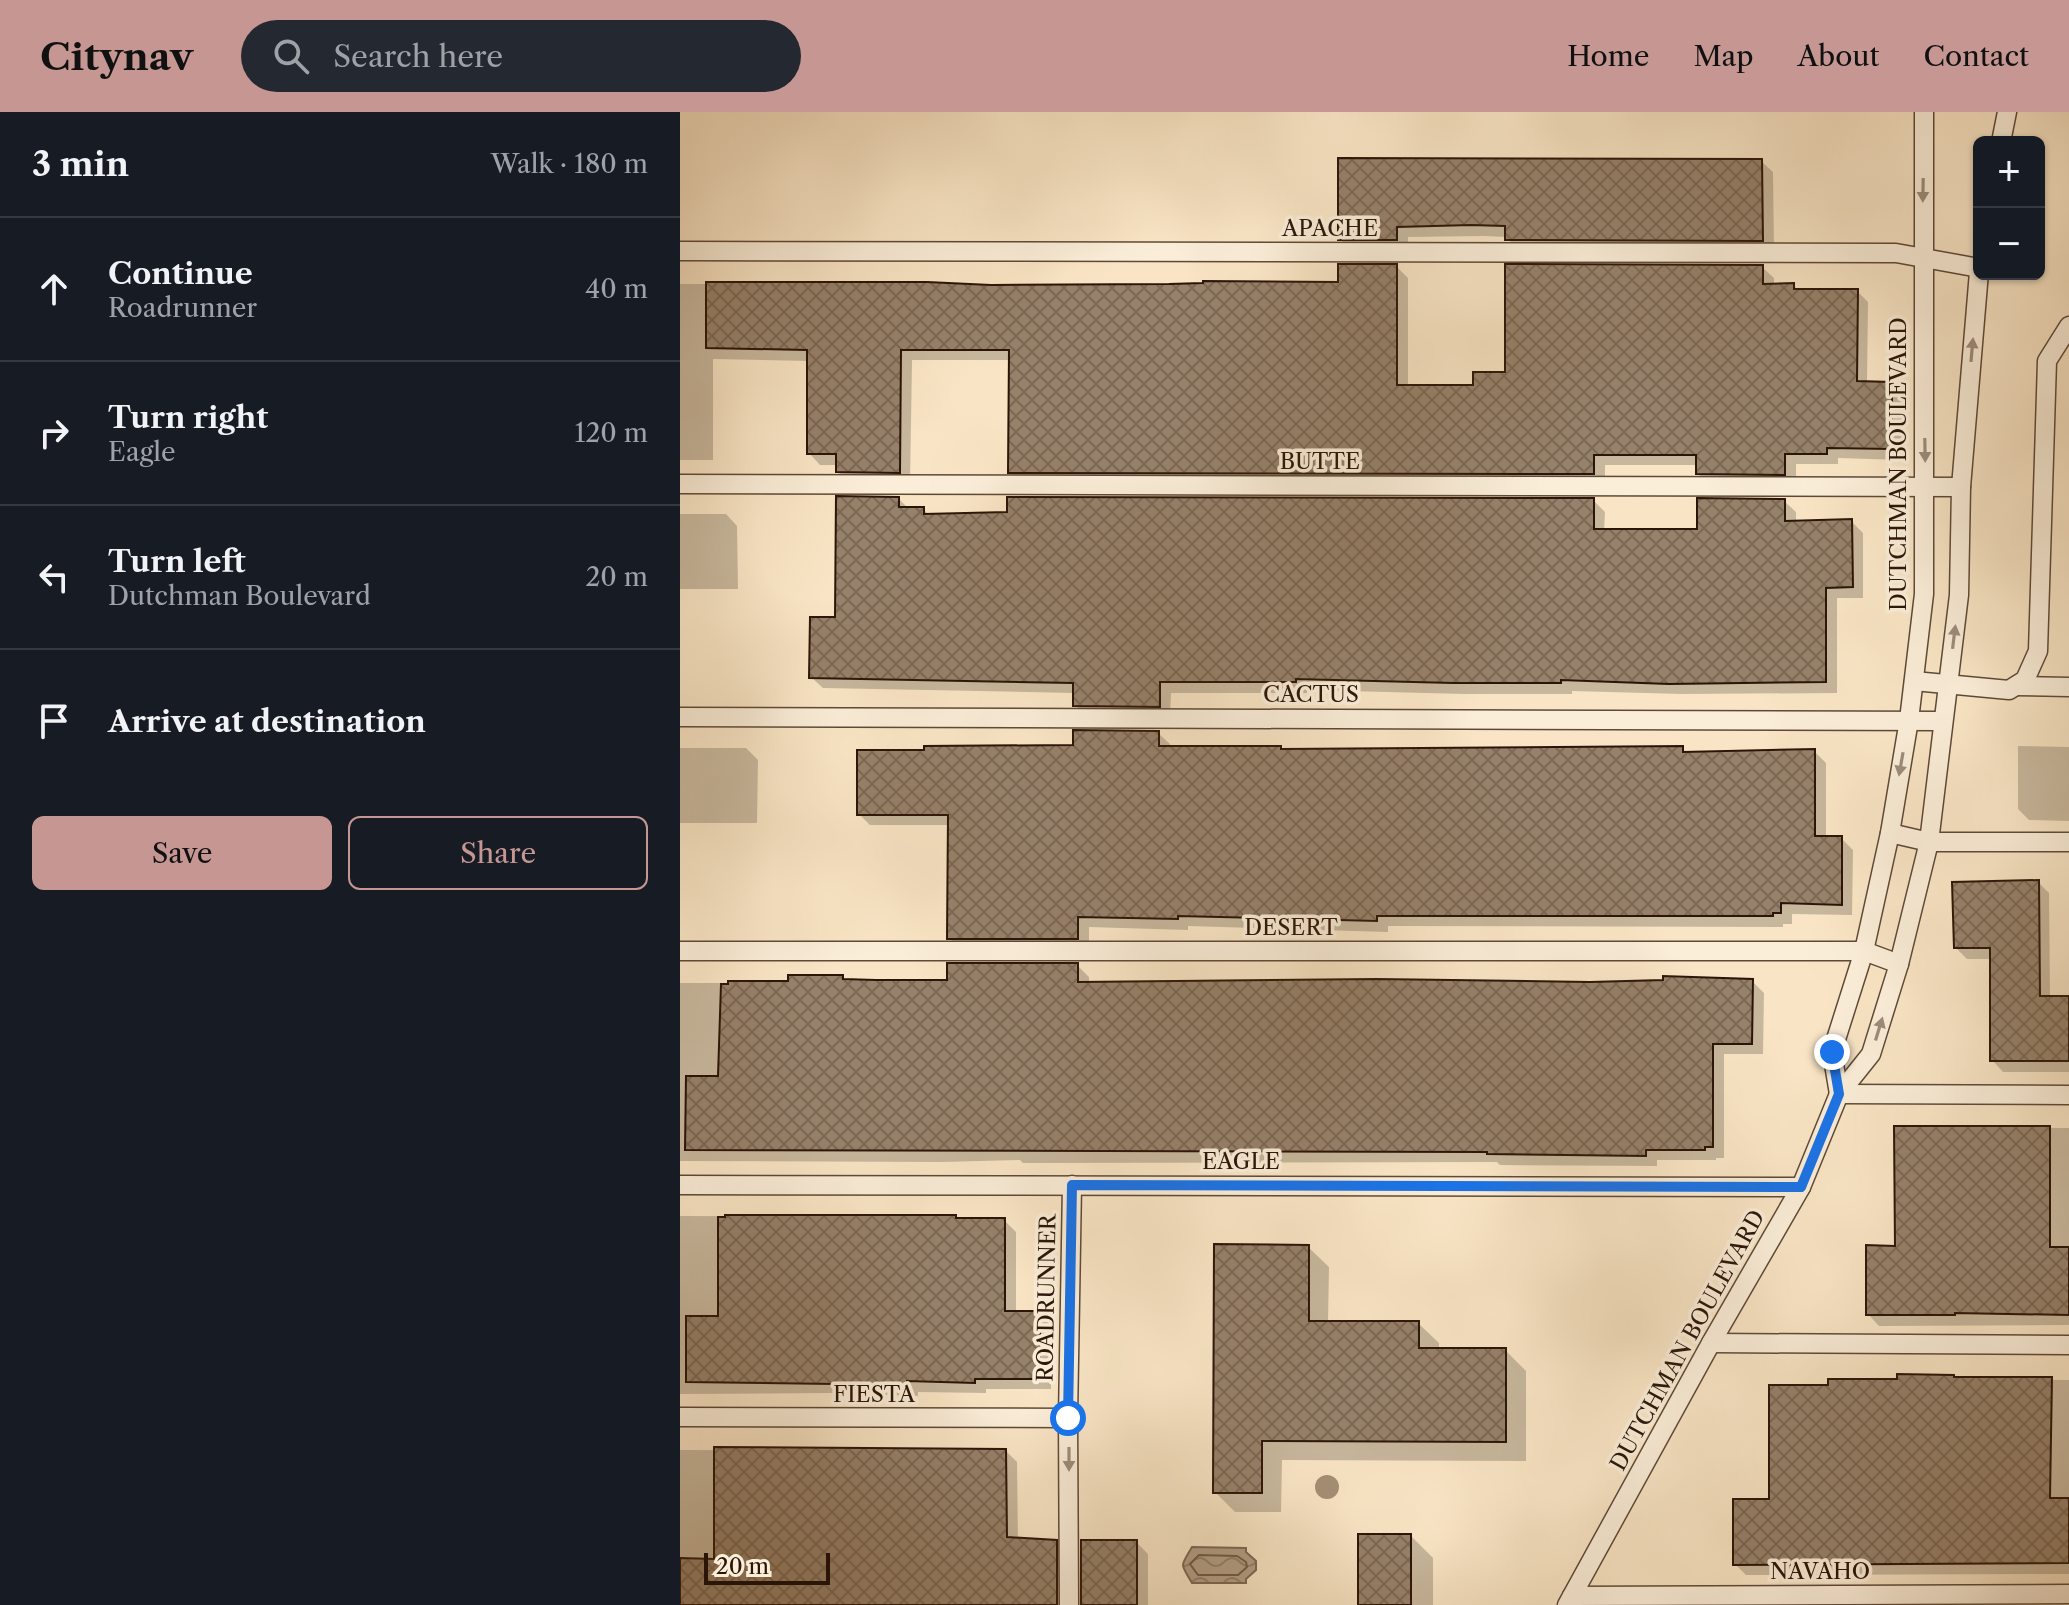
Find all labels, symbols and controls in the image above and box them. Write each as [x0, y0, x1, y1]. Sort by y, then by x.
search box [241, 20, 801, 92]
text: Citynav [40, 33, 193, 80]
icon: search [269, 34, 313, 78]
text: Search here [333, 38, 503, 75]
text: Home [1567, 39, 1649, 73]
text: Map [1693, 39, 1753, 73]
text: About [1797, 39, 1879, 73]
text: Contact [1923, 39, 2029, 73]
map controls [1973, 136, 2045, 280]
button: + [1973, 136, 2045, 208]
text: 3 min [32, 143, 129, 185]
text: Walk · 180 m [491, 148, 648, 180]
one-way arrow [1917, 178, 1930, 203]
button: − [1973, 208, 2045, 280]
street label: APACHE [1281, 215, 1378, 242]
text: Continue [108, 255, 253, 292]
icon: ahead [32, 267, 76, 311]
text: 40 m [585, 273, 648, 305]
text: Roadrunner [108, 292, 257, 324]
street label: DUTCHMAN BOULEVARD [1885, 317, 1912, 611]
one-way arrow [1966, 337, 1979, 362]
text: Turn right [108, 399, 268, 436]
icon: right [32, 411, 76, 455]
text: 120 m [574, 417, 648, 449]
text: Eagle [108, 436, 176, 468]
one-way arrow [1919, 438, 1931, 463]
street label: BUTTE [1280, 448, 1360, 475]
text: Turn left [108, 543, 245, 580]
icon: left [32, 555, 76, 599]
text: 20 m [585, 561, 648, 593]
text: Dutchman Boulevard [108, 580, 371, 612]
one-way arrow [1948, 624, 1961, 649]
street label: CACTUS [1263, 681, 1359, 708]
icon: arrive [32, 699, 76, 743]
text: Arrive at destination [108, 703, 426, 740]
one-way arrow [1895, 752, 1907, 777]
button: Save [32, 816, 332, 890]
button: Share [348, 816, 648, 890]
street label: DESERT [1244, 914, 1338, 941]
one-way arrow [1873, 1017, 1886, 1041]
route end [1814, 1034, 1850, 1070]
street label: EAGLE [1202, 1148, 1280, 1175]
street label: DUTCHMAN BOULEVARD [1604, 1205, 1770, 1475]
street label: ROADRUNNER [1032, 1213, 1061, 1382]
street label: FIESTA [833, 1381, 916, 1408]
route start [1050, 1400, 1086, 1436]
one-way arrow [1062, 1447, 1075, 1472]
scale bar [704, 1549, 830, 1585]
text: 20 m [716, 1553, 769, 1580]
street label: NAVAHO [1770, 1558, 1870, 1585]

